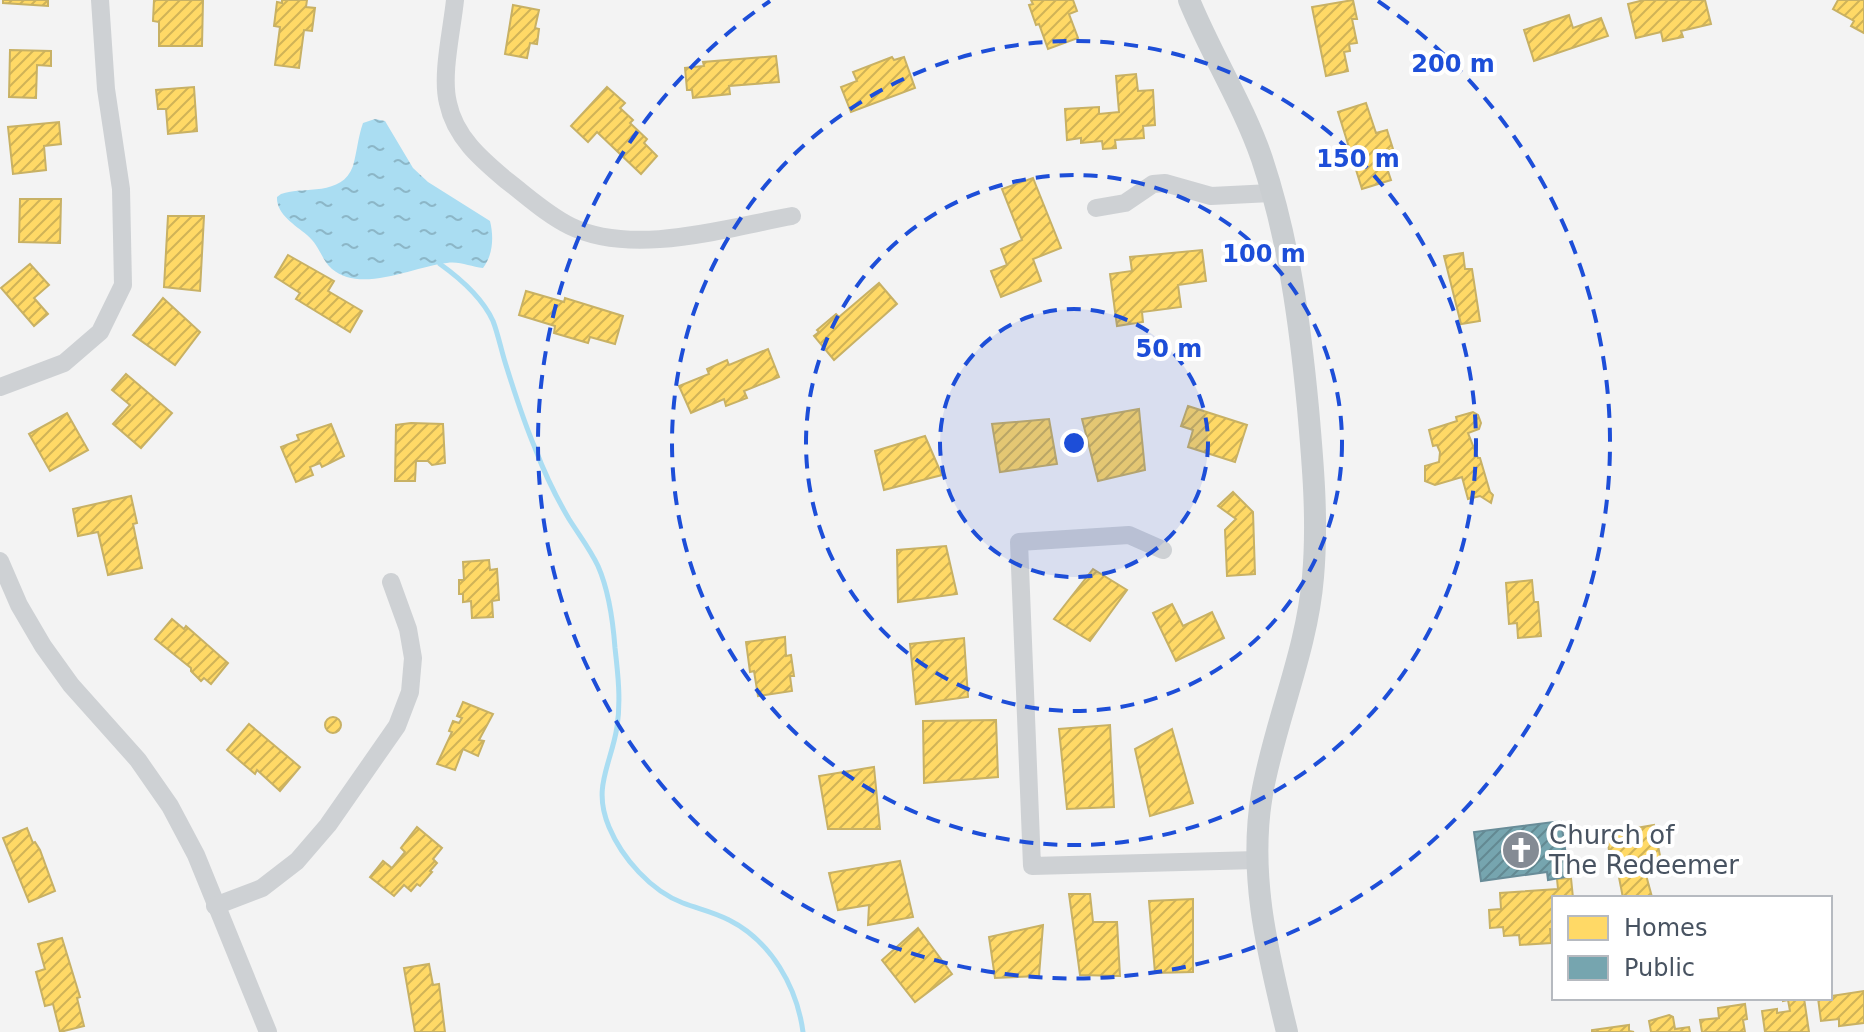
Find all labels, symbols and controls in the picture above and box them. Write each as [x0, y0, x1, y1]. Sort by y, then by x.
text: 200 m [1411, 50, 1495, 78]
text: 150 m [1316, 145, 1400, 173]
text: 100 m [1222, 240, 1306, 268]
text: 50 m [1136, 335, 1202, 363]
centre of rings [1060, 429, 1088, 457]
place label: Church of The Redeemer [1548, 820, 1739, 880]
church icon: Church of The Redeemer [1500, 829, 1542, 871]
legend [1552, 896, 1832, 1000]
text: Homes [1624, 914, 1707, 942]
text: Public [1624, 954, 1695, 982]

